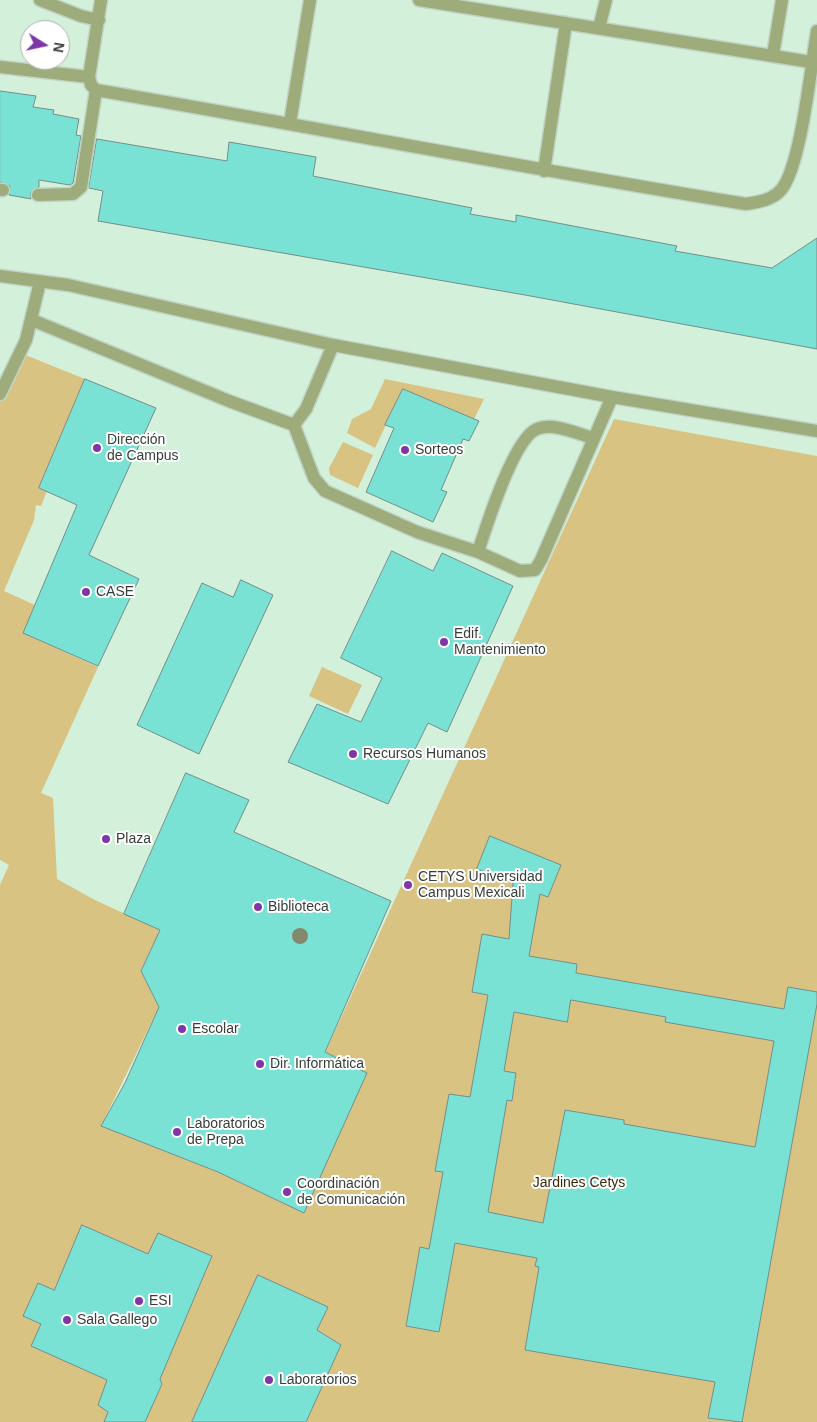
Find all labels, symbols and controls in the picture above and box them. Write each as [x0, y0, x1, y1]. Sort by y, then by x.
north arrow [20, 20, 70, 70]
text: N [50, 41, 68, 54]
place label: Dirección de Campus [107, 432, 179, 464]
marker: Dirección de Campus [91, 442, 103, 454]
place label: Sorteos [415, 442, 463, 458]
marker: Sorteos [399, 444, 411, 456]
place label: CASE [96, 584, 134, 600]
marker: CASE [80, 586, 92, 598]
place label: Edif. Mantenimiento [454, 626, 546, 658]
marker: Edif. Mantenimiento [438, 636, 450, 648]
place label: Recursos Humanos [363, 746, 486, 762]
marker: Recursos Humanos [347, 748, 359, 760]
place label: Plaza [116, 831, 151, 847]
marker: Plaza [100, 833, 112, 845]
place label: CETYS Universidad Campus Mexicali [418, 869, 542, 902]
marker: CETYS Universidad Campus Mexicali [402, 879, 414, 891]
place label: Biblioteca [268, 899, 329, 915]
marker: Biblioteca [252, 901, 264, 913]
place label: Escolar [192, 1021, 239, 1037]
marker: Escolar [176, 1023, 188, 1035]
place label: Dir. Informática [270, 1056, 364, 1072]
marker: Dir. Informática [254, 1058, 266, 1070]
place label: Laboratorios de Prepa [187, 1116, 265, 1148]
marker: Laboratorios de Prepa [171, 1126, 183, 1138]
park label: Jardines Cetys [533, 1175, 625, 1191]
place label: Coordinación de Comunicación [297, 1176, 405, 1208]
marker: Coordinación de Comunicación [281, 1186, 293, 1198]
place label: ESI [149, 1293, 172, 1309]
marker: ESI [133, 1295, 145, 1307]
place label: Sala Gallego [77, 1312, 157, 1328]
marker: Sala Gallego [61, 1314, 73, 1326]
place label: Laboratorios [279, 1372, 357, 1388]
marker: Laboratorios [263, 1374, 275, 1386]

